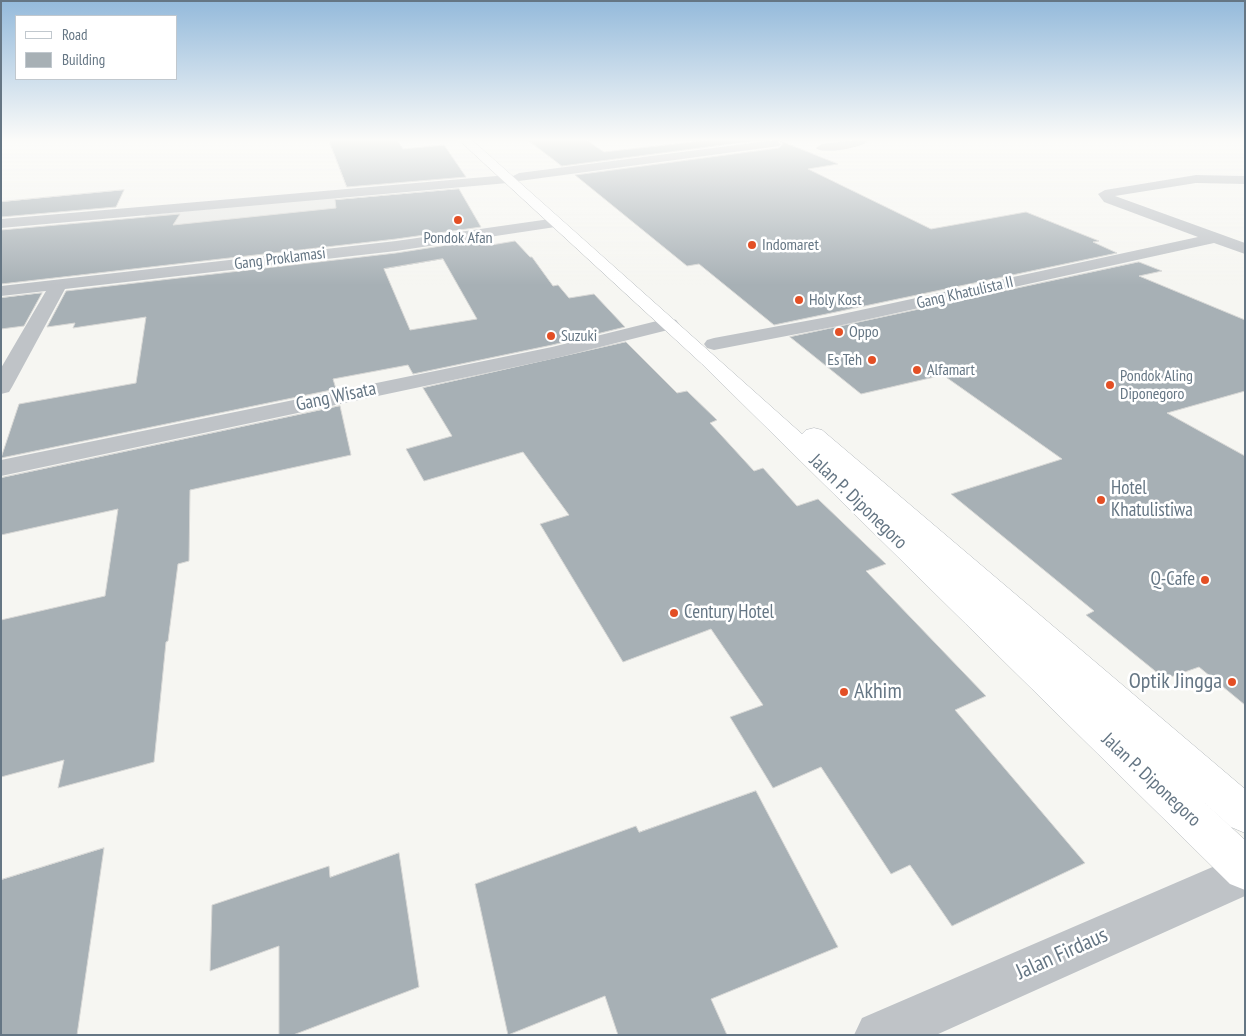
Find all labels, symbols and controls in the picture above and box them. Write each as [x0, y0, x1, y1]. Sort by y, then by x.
legend [15, 15, 178, 80]
text: Road [62, 25, 88, 44]
text: Building [62, 50, 105, 69]
marker: Pondok Afan [452, 214, 464, 226]
place label: Pondok Afan [423, 228, 493, 248]
place label: Indomaret [762, 235, 819, 255]
marker: Indomaret [746, 239, 758, 251]
street label: Gang Proklamasi [233, 244, 327, 274]
street label: Gang Khatulista II [915, 273, 1015, 313]
place label: Holy Kost [809, 290, 862, 310]
marker: Holy Kost [793, 294, 805, 306]
place label: Oppo [849, 322, 879, 342]
place label: Suzuki [561, 326, 597, 346]
marker: Oppo [833, 326, 845, 338]
marker: Suzuki [545, 330, 557, 342]
place label: Es Teh [827, 350, 862, 370]
marker: Es Teh [866, 354, 878, 366]
place label: Alfamart [927, 360, 975, 380]
marker: Alfamart [911, 364, 923, 376]
place label: Pondok Aling Diponegoro [1120, 366, 1193, 404]
street label: Gang Wisata [294, 377, 378, 417]
marker: Pondok Aling Diponegoro [1104, 379, 1116, 391]
street label: Jalan P. Diponegoro [804, 450, 912, 554]
place label: Hotel Khatulistiwa [1111, 478, 1193, 522]
marker: Hotel Khatulistiwa [1095, 494, 1107, 506]
place label: Q-Cafe [1150, 569, 1195, 591]
marker: Q-Cafe [1199, 574, 1211, 586]
place label: Century Hotel [684, 602, 774, 624]
marker: Century Hotel [668, 607, 680, 619]
place label: Optik Jingga [1129, 669, 1222, 695]
marker: Optik Jingga [1226, 676, 1238, 688]
place label: Akhim [854, 679, 902, 705]
marker: Akhim [838, 686, 850, 698]
street label: Jalan P. Diponegoro [1097, 728, 1205, 832]
street label: Jalan Firdaus [1012, 922, 1112, 986]

